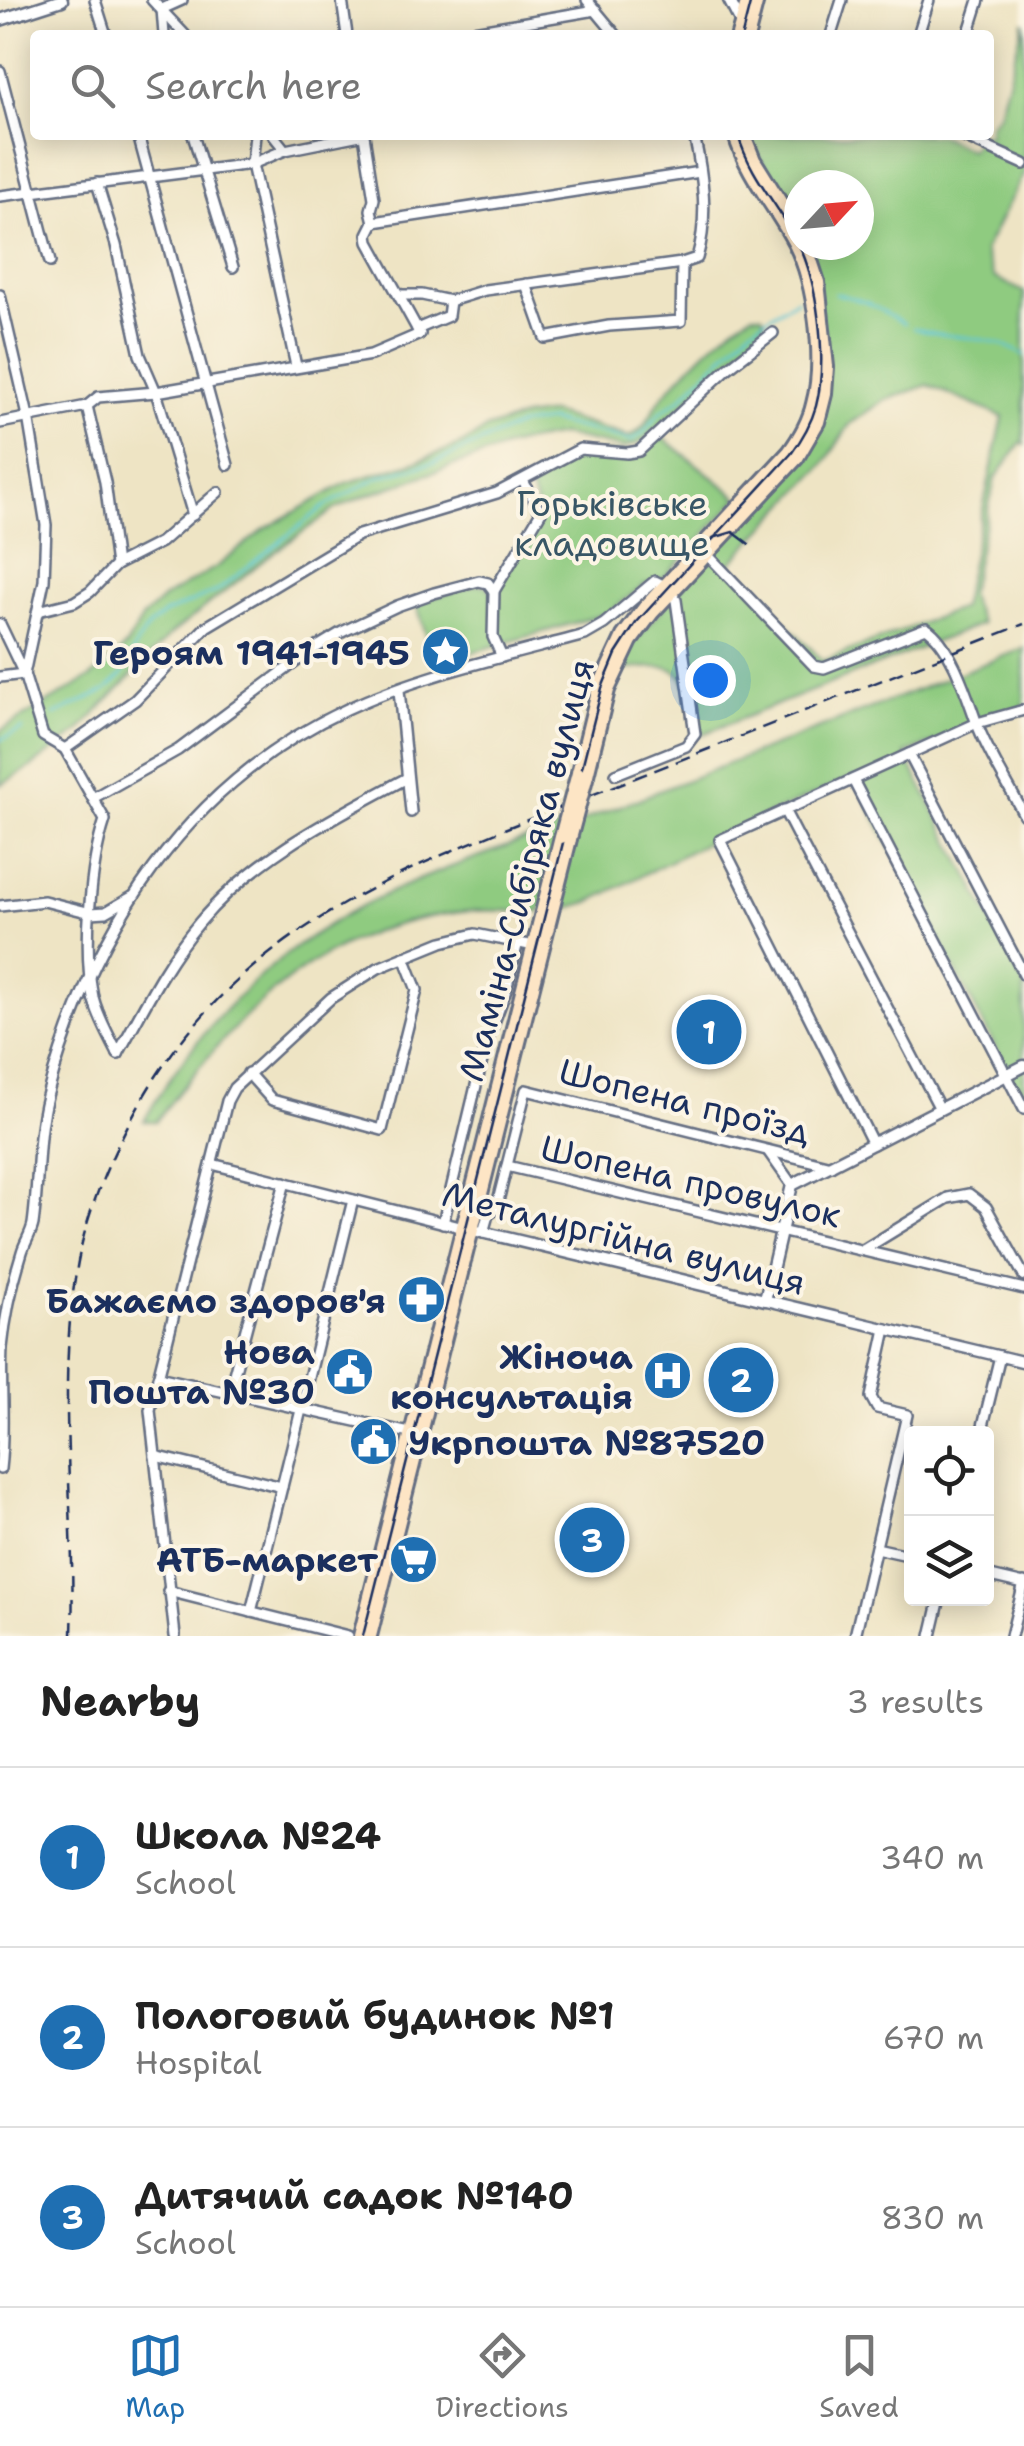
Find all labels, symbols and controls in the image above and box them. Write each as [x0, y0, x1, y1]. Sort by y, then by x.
search box [30, 30, 994, 140]
icon: search [65, 58, 120, 113]
text: Search here [145, 60, 362, 111]
north arrow [784, 170, 874, 260]
park label: Горьківське кладовище [514, 480, 710, 567]
place icon: Героям 1941-1945 [419, 626, 471, 678]
place label: Героям 1941-1945 [93, 629, 410, 676]
street label: Маміна-Сибіряка вулиця [447, 654, 605, 1086]
your location [685, 655, 736, 706]
pin: 1 [676, 994, 742, 1070]
street label: Шопена проїзд [554, 1047, 816, 1155]
street label: Шопена провулок [536, 1124, 846, 1238]
street label: Металургійна вулиця [438, 1170, 810, 1306]
pharmacy icon: Бажаємо здоров'я [395, 1274, 447, 1326]
place label: Бажаємо здоров'я [46, 1277, 386, 1324]
place label: Нова Пошта №30 [88, 1328, 315, 1415]
place label: Жіноча консультація [390, 1333, 633, 1420]
pin: 2 [708, 1342, 774, 1418]
public building icon: Нова Пошта №30 [324, 1345, 376, 1397]
hospital icon: Жіноча консультація [642, 1350, 694, 1402]
public building icon: Укрпошта №87520 [347, 1416, 399, 1468]
place label: Укрпошта №87520 [408, 1419, 765, 1466]
map controls [904, 1426, 994, 1606]
button: locate [904, 1426, 994, 1516]
pin: 3 [560, 1502, 624, 1578]
button: layers [904, 1516, 994, 1606]
supermarket icon: АТБ-маркет [387, 1533, 439, 1585]
place label: АТБ-маркет [156, 1536, 378, 1583]
text: Nearby [40, 1673, 200, 1729]
text: 3 results [847, 1680, 984, 1723]
text: Школа №24 [135, 1810, 381, 1861]
text: 1 [65, 1836, 80, 1879]
text: 340 m [880, 1836, 984, 1879]
text: School [135, 1861, 236, 1904]
text: Пологовий будинок №1 [135, 1990, 615, 2041]
text: 2 [61, 2016, 84, 2059]
text: 670 m [883, 2016, 984, 2059]
text: Hospital [135, 2041, 262, 2084]
text: Дитячий садок №140 [135, 2170, 574, 2221]
text: 3 [61, 2196, 84, 2239]
text: 830 m [881, 2196, 984, 2239]
text: School [135, 2221, 236, 2264]
tab: Map [125, 2328, 185, 2426]
tab: Directions [436, 2328, 569, 2426]
tab: Saved [819, 2328, 899, 2426]

